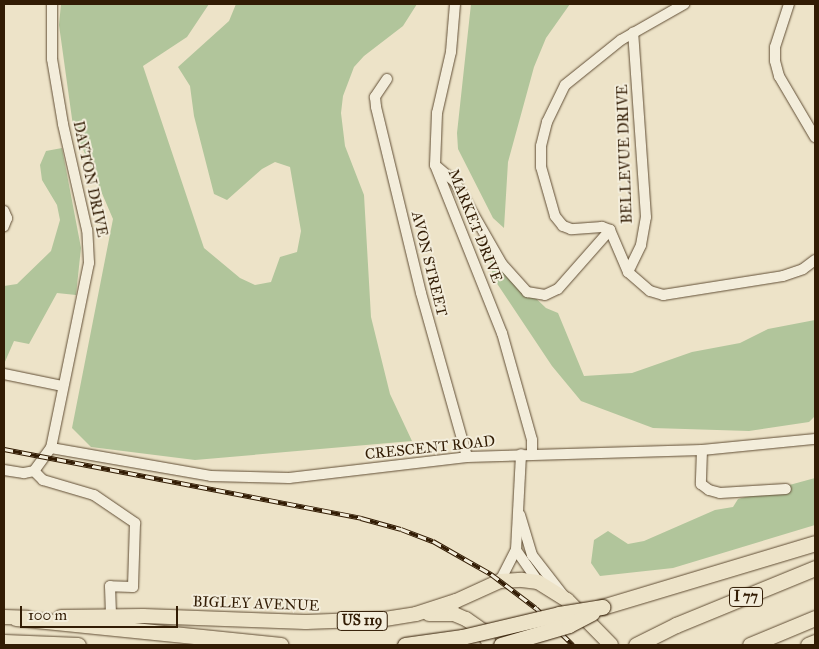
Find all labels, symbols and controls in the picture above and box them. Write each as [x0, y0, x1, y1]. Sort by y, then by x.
street label: BELLEVUE DRIVE [614, 84, 636, 224]
street label: DAYTON DRIVE [69, 119, 111, 239]
street label: MARKET DRIVE [444, 167, 506, 285]
street label: AVON STREET [407, 210, 451, 318]
street label: CRESCENT ROAD [364, 432, 496, 464]
road number: I 77 [728, 586, 764, 608]
street label: BIGLEY AVENUE [192, 593, 320, 615]
scale bar [22, 596, 180, 628]
text: 100 m [28, 606, 67, 624]
road number: US 119 [336, 610, 388, 632]

